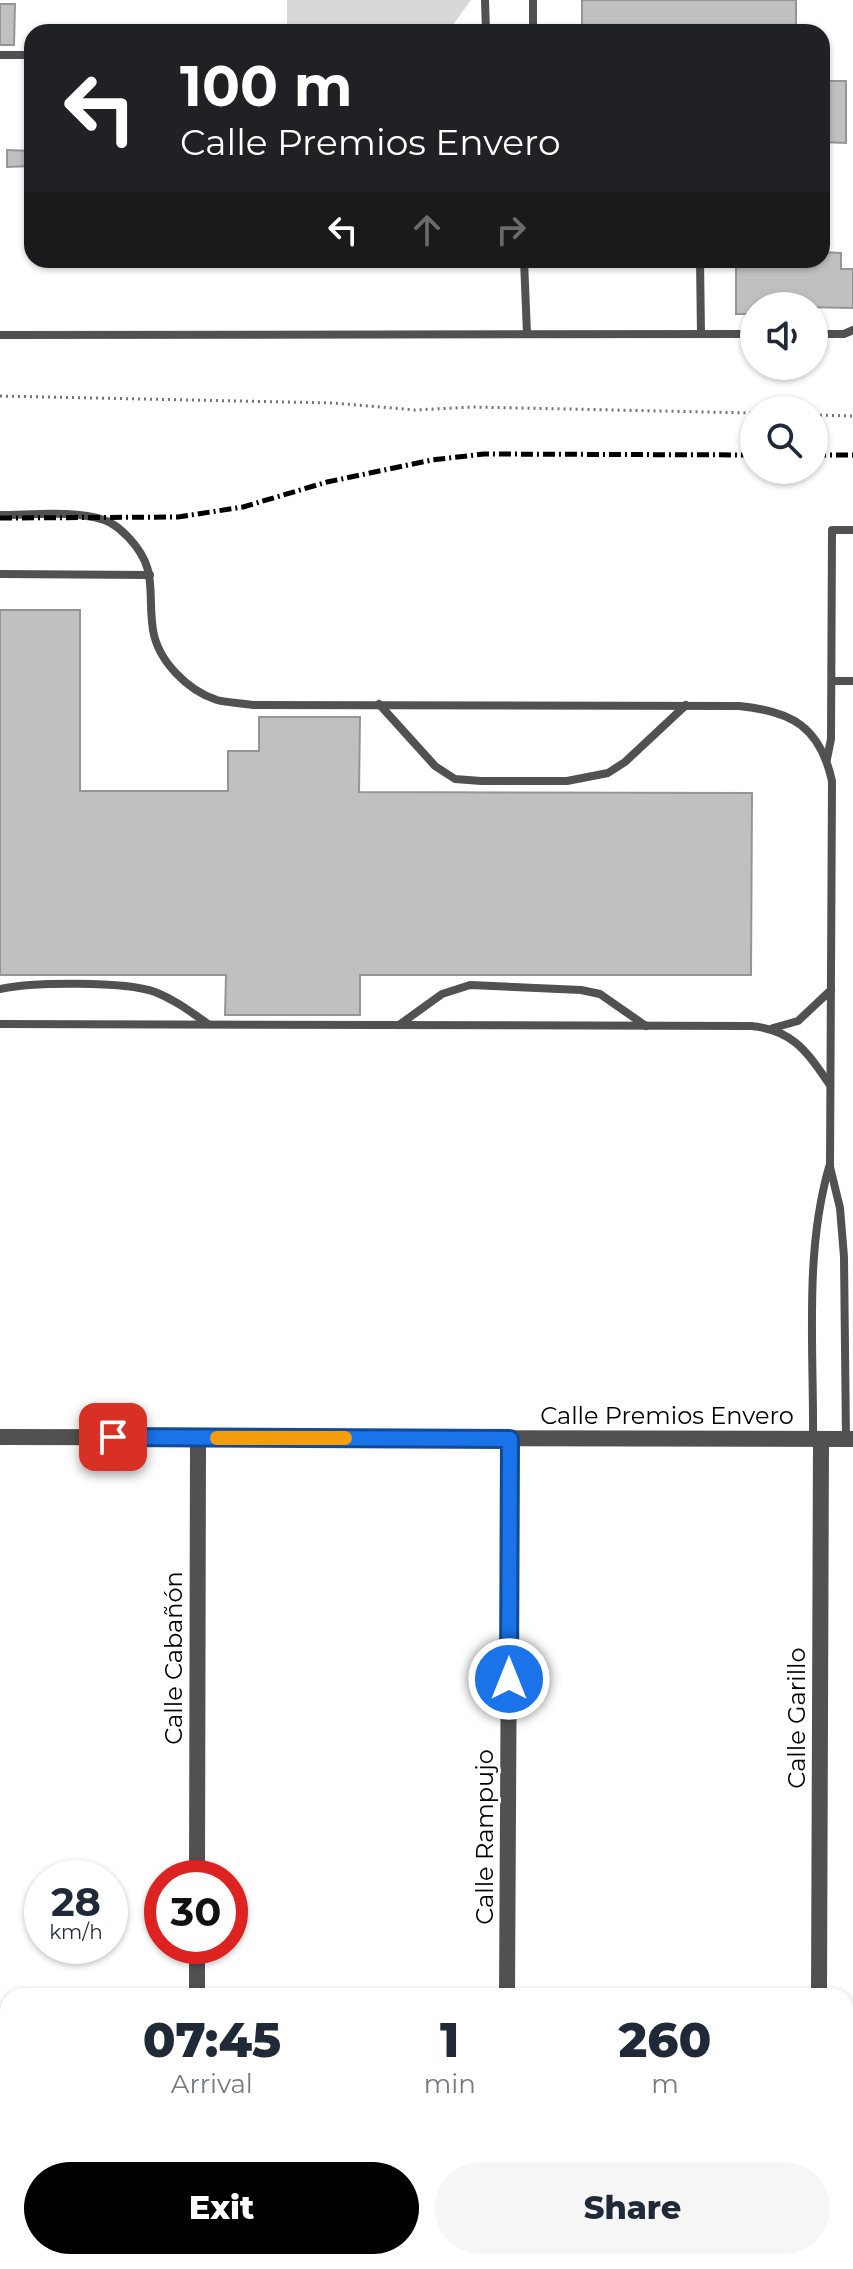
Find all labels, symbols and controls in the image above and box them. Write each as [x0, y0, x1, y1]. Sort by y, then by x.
text: 100 m [180, 52, 353, 120]
icon: left [48, 56, 152, 160]
text: Calle Premios Envero [180, 120, 561, 164]
icon: left [321, 208, 365, 252]
icon: ahead [405, 208, 449, 252]
icon: right [489, 208, 533, 252]
map controls [740, 292, 828, 484]
button: sound [740, 292, 828, 380]
button: search [740, 396, 828, 484]
street label: Calle Premios Envero [540, 1401, 794, 1430]
pin [79, 1403, 147, 1471]
icon: arrive [91, 1415, 135, 1459]
street label: Calle Cabañón [159, 1571, 188, 1745]
position arrow [467, 1637, 551, 1721]
street label: Calle Garillo [782, 1647, 811, 1789]
street label: Calle Rampujo [470, 1749, 499, 1925]
speed limit sign: 30 [144, 1860, 248, 1964]
text: 28 [51, 1877, 101, 1926]
text: km/h [49, 1920, 103, 1944]
text: 07:45 [143, 2011, 281, 2069]
text: 1 [440, 2011, 460, 2069]
text: 260 [619, 2011, 711, 2069]
text: Arrival [171, 2068, 253, 2100]
text: min [424, 2068, 476, 2100]
text: m [651, 2068, 679, 2100]
button: Exit [24, 2162, 419, 2254]
button: Share [435, 2162, 830, 2254]

